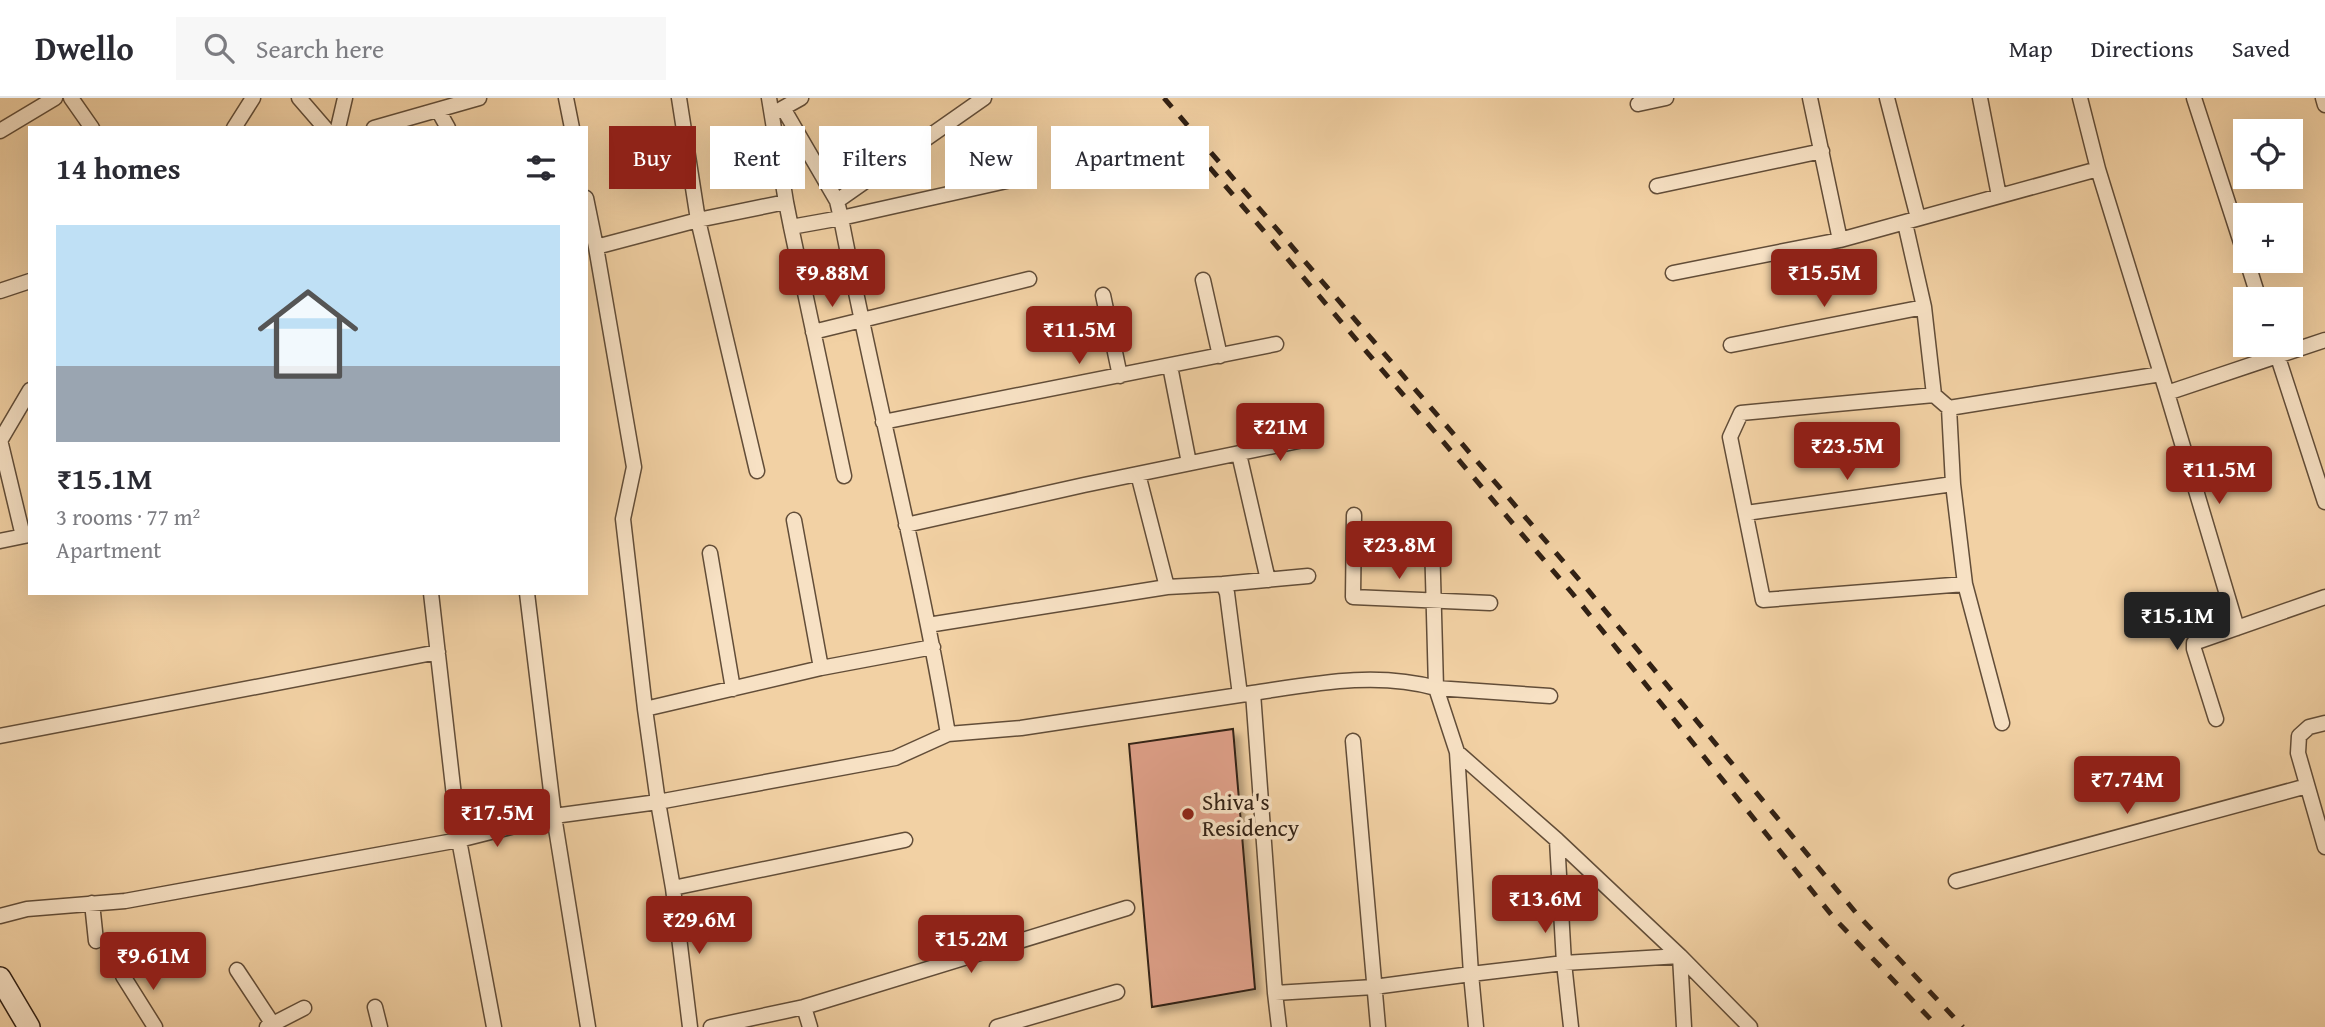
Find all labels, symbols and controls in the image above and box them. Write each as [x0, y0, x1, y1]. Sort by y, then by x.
search box [176, 17, 666, 80]
text: Dwello [35, 24, 134, 72]
icon: search [200, 29, 238, 67]
text: Search here [256, 29, 384, 68]
text: Map [2009, 31, 2053, 66]
text: Directions [2091, 31, 2194, 66]
text: Saved [2232, 31, 2290, 66]
map controls [2233, 119, 2303, 357]
button: locate [2233, 119, 2303, 189]
chip: Buy [609, 126, 696, 189]
chip: Rent [710, 126, 805, 189]
chip: Filters [819, 126, 931, 189]
chip: New [945, 126, 1037, 189]
chip: Apartment [1051, 126, 1209, 189]
text: 14 homes [56, 146, 181, 190]
icon: filters [522, 149, 560, 187]
button: + [2233, 203, 2303, 273]
pin: ₹9.88M [775, 250, 889, 309]
pin: ₹15.5M [1767, 250, 1881, 309]
text: ₹9.88M [795, 255, 869, 288]
text: ₹15.5M [1787, 255, 1861, 288]
icon: home [245, 271, 371, 397]
button: − [2233, 287, 2303, 357]
pin: ₹11.5M [1022, 306, 1136, 366]
text: ₹11.5M [1042, 312, 1116, 345]
pin: ₹21M [1239, 404, 1321, 463]
text: ₹21M [1252, 409, 1308, 442]
pin: ₹23.5M [1790, 422, 1904, 482]
text: ₹23.5M [1810, 428, 1884, 461]
pin: ₹11.5M [2162, 446, 2276, 506]
text: ₹11.5M [2182, 452, 2256, 485]
text: ₹15.1M [56, 456, 152, 500]
text: 3 rooms · 77 m² [56, 500, 200, 533]
pin: ₹23.8M [1342, 522, 1456, 581]
text: ₹23.8M [1362, 527, 1436, 560]
text: Apartment [56, 533, 161, 566]
pin: ₹15.1M [2120, 592, 2234, 652]
text: ₹15.1M [2140, 598, 2214, 631]
pin: ₹7.74M [2070, 756, 2184, 816]
text: ₹7.74M [2090, 762, 2164, 795]
place label: Shiva's Residency [1202, 785, 1300, 844]
pin: ₹17.5M [440, 790, 554, 849]
text: ₹17.5M [460, 795, 534, 828]
marker: Shiva's Residency [1180, 806, 1196, 822]
pin: ₹13.6M [1488, 876, 1602, 935]
text: ₹13.6M [1508, 881, 1582, 914]
pin: ₹29.6M [642, 896, 756, 956]
text: ₹29.6M [662, 902, 736, 935]
pin: ₹15.2M [914, 916, 1028, 975]
text: ₹15.2M [934, 921, 1008, 954]
pin: ₹9.61M [96, 932, 210, 992]
text: ₹9.61M [116, 938, 190, 971]

